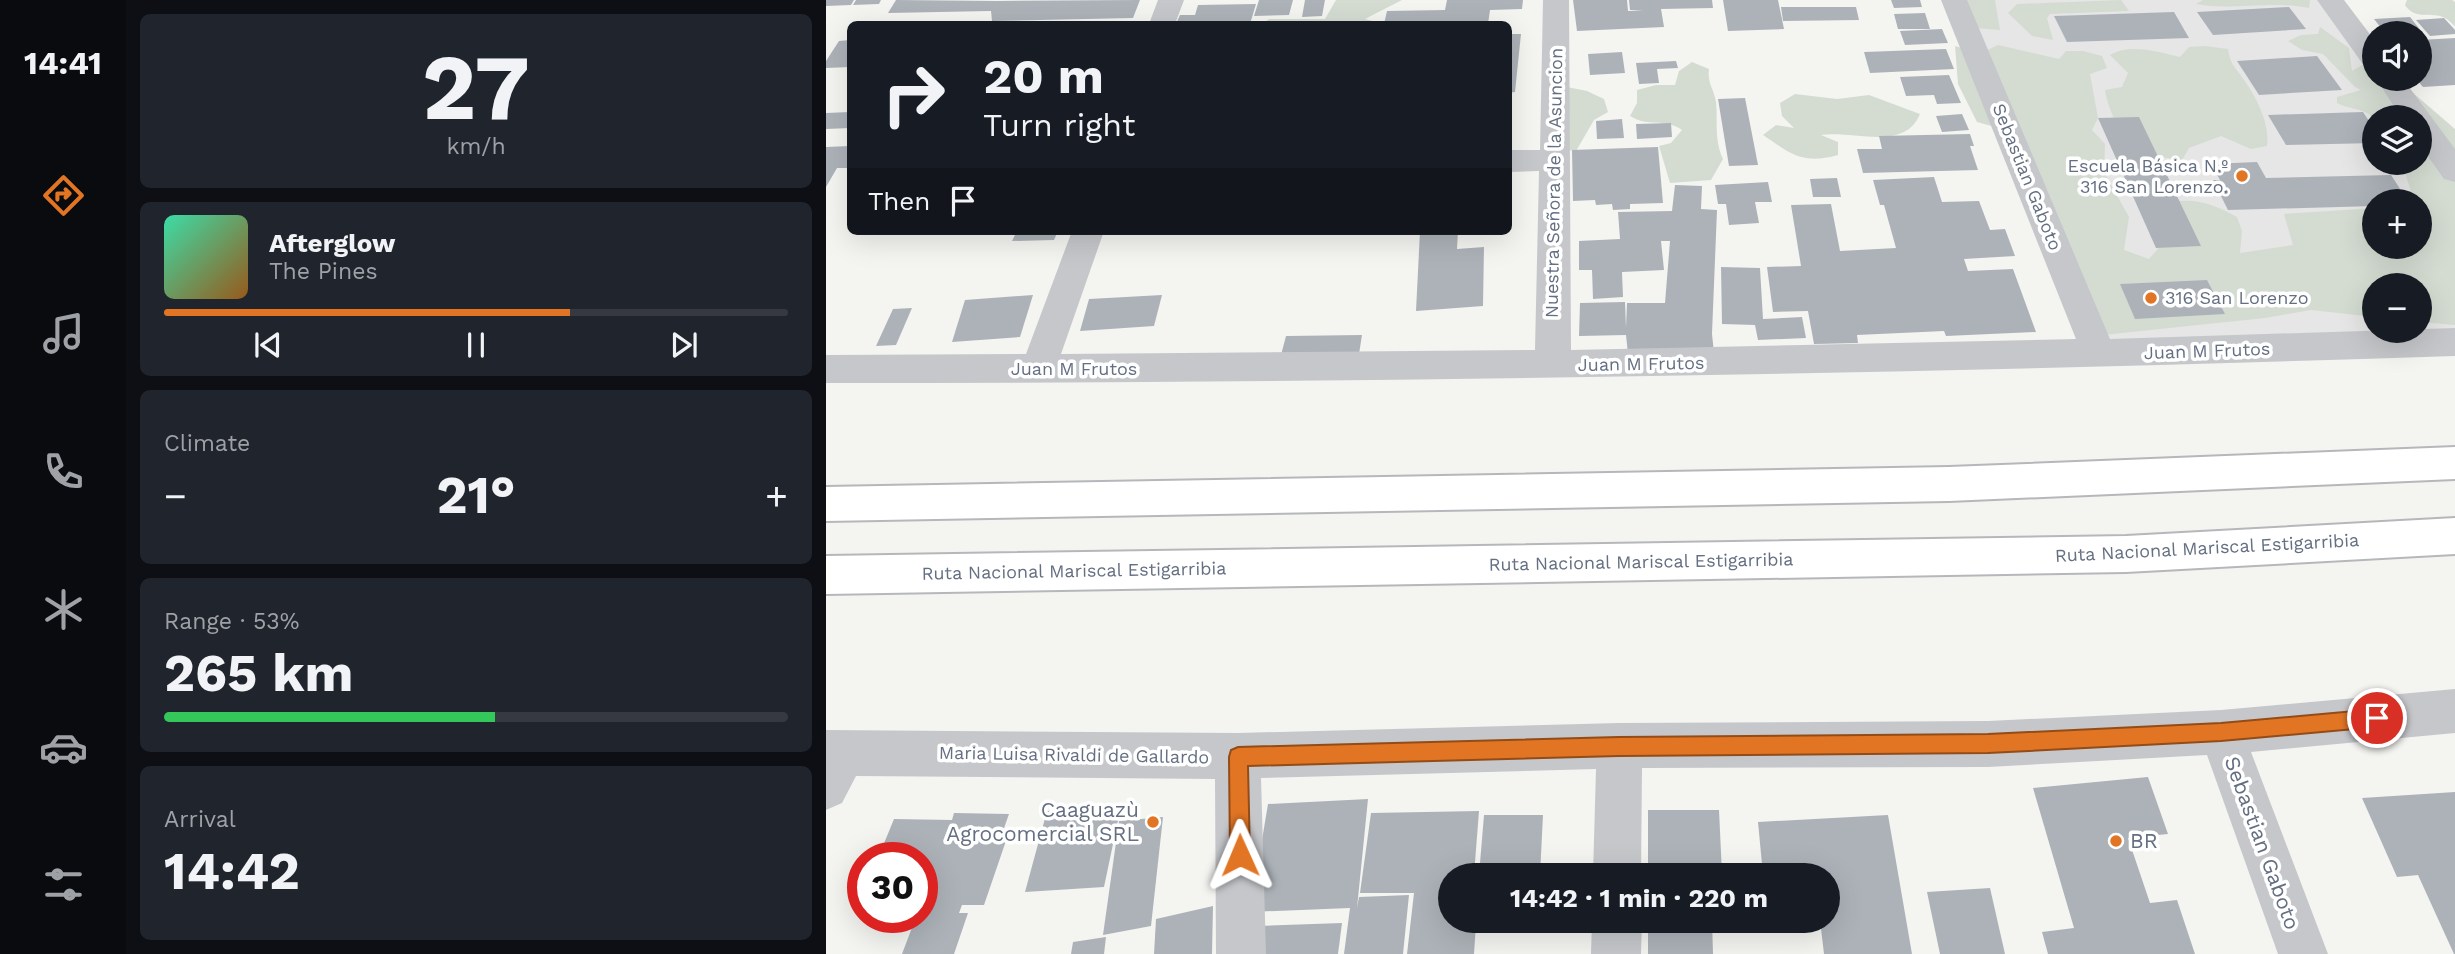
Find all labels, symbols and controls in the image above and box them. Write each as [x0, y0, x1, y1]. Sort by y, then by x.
map controls [2362, 21, 2432, 343]
button: sound [2362, 21, 2432, 91]
text: 27 [422, 34, 530, 141]
text: 14:41 [24, 44, 102, 82]
text: 20 m [983, 47, 1104, 105]
street label: Nuestra Señora de la Asuncion [1541, 48, 1566, 318]
icon: right [868, 49, 959, 140]
street label: Sebastian Gaboto [1988, 100, 2066, 253]
button: layers [2362, 105, 2432, 175]
text: Turn right [983, 106, 1135, 144]
text: km/h [446, 133, 506, 160]
place label: Escuela Básica N.º 316 San Lorenzo. [2068, 155, 2229, 197]
marker: Escuela Básica N.º 316 San Lorenzo. [2234, 168, 2250, 184]
icon: directions [39, 171, 88, 220]
icon: arrive [944, 182, 982, 220]
text: Then [868, 186, 930, 216]
button: + [2362, 189, 2432, 259]
text: Afterglow [269, 228, 395, 258]
text: The Pines [269, 258, 378, 285]
button: − [2362, 273, 2432, 343]
place label: 316 San Lorenzo [2165, 287, 2309, 308]
marker: 316 San Lorenzo [2143, 290, 2159, 306]
icon: music [39, 309, 88, 358]
icon: previous [249, 326, 287, 364]
icon: pause [457, 326, 495, 364]
icon: next [665, 326, 703, 364]
street label: Juan M Frutos [2143, 338, 2271, 363]
street label: Juan M Frutos [1577, 352, 1704, 375]
street label: Juan M Frutos [1011, 358, 1137, 379]
text: Climate [164, 430, 250, 457]
icon: phone [39, 447, 88, 496]
text: 21° [436, 465, 516, 526]
text: − [164, 474, 187, 518]
text: + [765, 474, 788, 518]
street label: Ruta Nacional Mariscal Estigarribia [2054, 529, 2360, 566]
street label: Ruta Nacional Mariscal Estigarribia [1488, 548, 1794, 575]
street label: Ruta Nacional Mariscal Estigarribia [921, 557, 1227, 584]
icon: climate [39, 585, 88, 634]
text: Range · 53% [164, 608, 299, 635]
text: 265 km [164, 643, 354, 704]
pin [2347, 688, 2407, 748]
icon: arrive [2358, 699, 2396, 737]
icon: car [39, 723, 88, 772]
street label: Maria Luisa Rivaldi de Gallardo [939, 742, 1209, 767]
street label: Sebastian Gaboto [2220, 753, 2305, 933]
place label: Caaguazù Agrocomercial SRL [946, 797, 1139, 846]
text: Arrival [164, 806, 236, 833]
marker: Caaguazù Agrocomercial SRL [1145, 814, 1161, 830]
position arrow [1203, 818, 1277, 892]
place label: BR [2130, 828, 2158, 853]
marker: BR [2108, 833, 2124, 849]
text: 14:42 [164, 841, 300, 902]
speed limit sign: 30 [847, 842, 938, 933]
icon: filters [39, 860, 88, 909]
text: 14:42 · 1 min · 220 m [1510, 883, 1768, 913]

